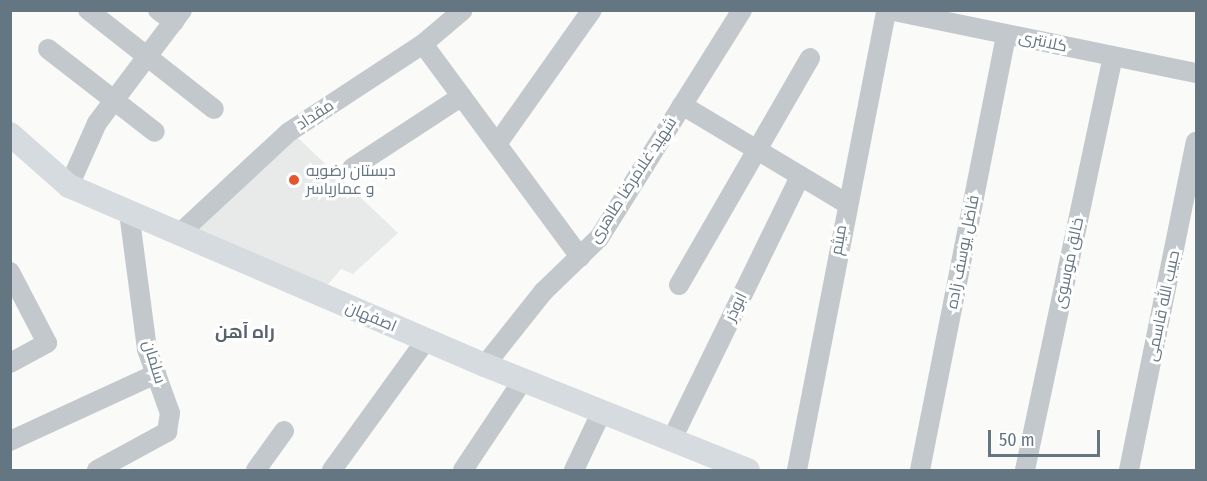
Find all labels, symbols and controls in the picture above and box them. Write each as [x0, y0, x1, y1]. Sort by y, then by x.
street label: کلانتری [1017, 28, 1069, 56]
street label: مقداد [293, 96, 337, 134]
street label: شهید غلامرضا طاهری [585, 113, 681, 247]
place label: دبستان رضویه و عماریاسر [306, 161, 396, 199]
marker: دبستان رضویه و عماریاسر [287, 173, 301, 187]
street label: فاضل یوسف زاده [943, 193, 983, 311]
street label: خالق موسوی [1050, 216, 1088, 310]
street label: میثم [827, 223, 851, 257]
street label: حبیب الله قاسمی [1142, 249, 1184, 363]
street label: ابوذر [721, 289, 751, 325]
street label: اصفهان [343, 298, 399, 336]
district label: راه آهن [215, 321, 275, 343]
street label: سلمان [138, 338, 170, 386]
scale bar [991, 418, 1104, 456]
text: 50 m [999, 429, 1035, 451]

